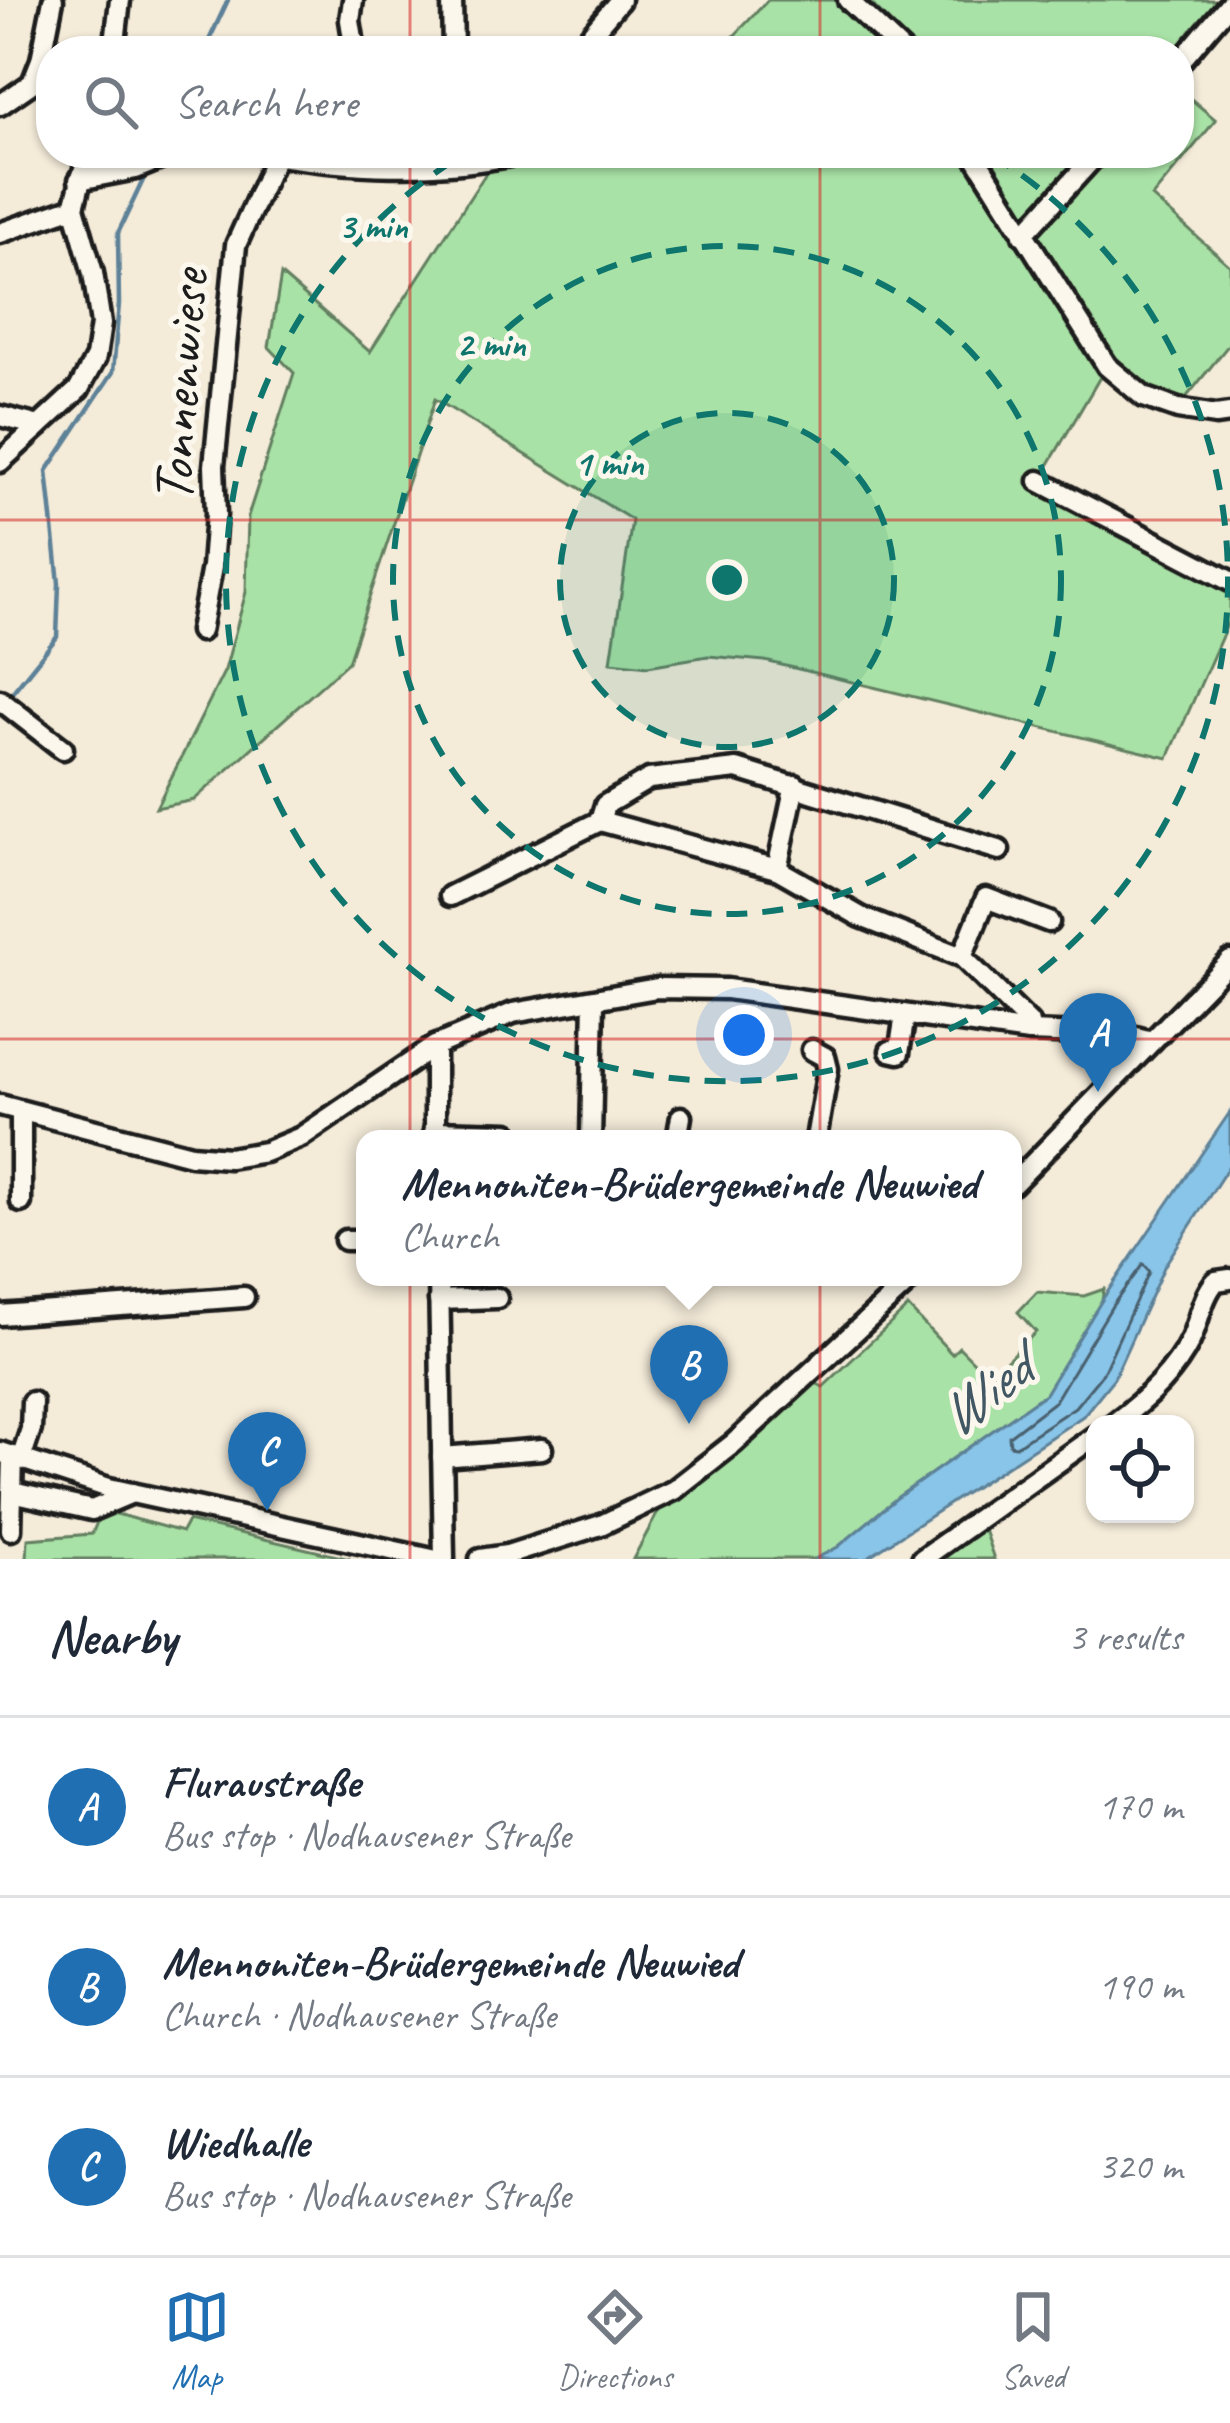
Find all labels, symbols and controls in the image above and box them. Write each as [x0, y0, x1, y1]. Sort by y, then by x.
search box [36, 36, 1194, 168]
icon: search [78, 69, 144, 135]
text: Search here [174, 74, 357, 131]
text: 3 min [339, 203, 409, 249]
street label: Tonnenwiese [136, 264, 224, 505]
text: 2 min [457, 321, 527, 367]
text: 1 min [575, 440, 645, 486]
centre of rings [706, 559, 748, 601]
pin: A [1059, 993, 1137, 1092]
your location [714, 1005, 774, 1065]
popup [356, 1130, 1022, 1286]
text: Mennoniten-Brüdergemeinde Neuwied [401, 1155, 977, 1212]
text: Church [401, 1212, 499, 1261]
water label: Wied [921, 1321, 1060, 1453]
pin: B [650, 1325, 728, 1424]
pin: C [228, 1412, 306, 1511]
map controls [1086, 1415, 1194, 1523]
button: locate [1086, 1415, 1194, 1523]
text: Nearby [48, 1605, 176, 1669]
text: 3 results [1068, 1613, 1182, 1662]
text: Fluraustraße [162, 1754, 360, 1811]
text: A [77, 1782, 97, 1831]
text: 170 m [1098, 1782, 1182, 1831]
text: Bus stop · Nodhausener Straße [162, 1811, 570, 1860]
text: Mennoniten-Brüdergemeinde Neuwied [162, 1934, 738, 1991]
text: B [77, 1962, 97, 2011]
text: 190 m [1098, 1962, 1182, 2011]
text: Church · Nodhausener Straße [162, 1991, 556, 2040]
text: Wiedhalle [162, 2114, 308, 2171]
text: C [78, 2142, 96, 2191]
text: 320 m [1098, 2142, 1182, 2191]
text: Bus stop · Nodhausener Straße [162, 2171, 570, 2220]
tab: Map [164, 2284, 230, 2398]
tab: Directions [558, 2284, 672, 2398]
tab: Saved [1000, 2284, 1066, 2398]

